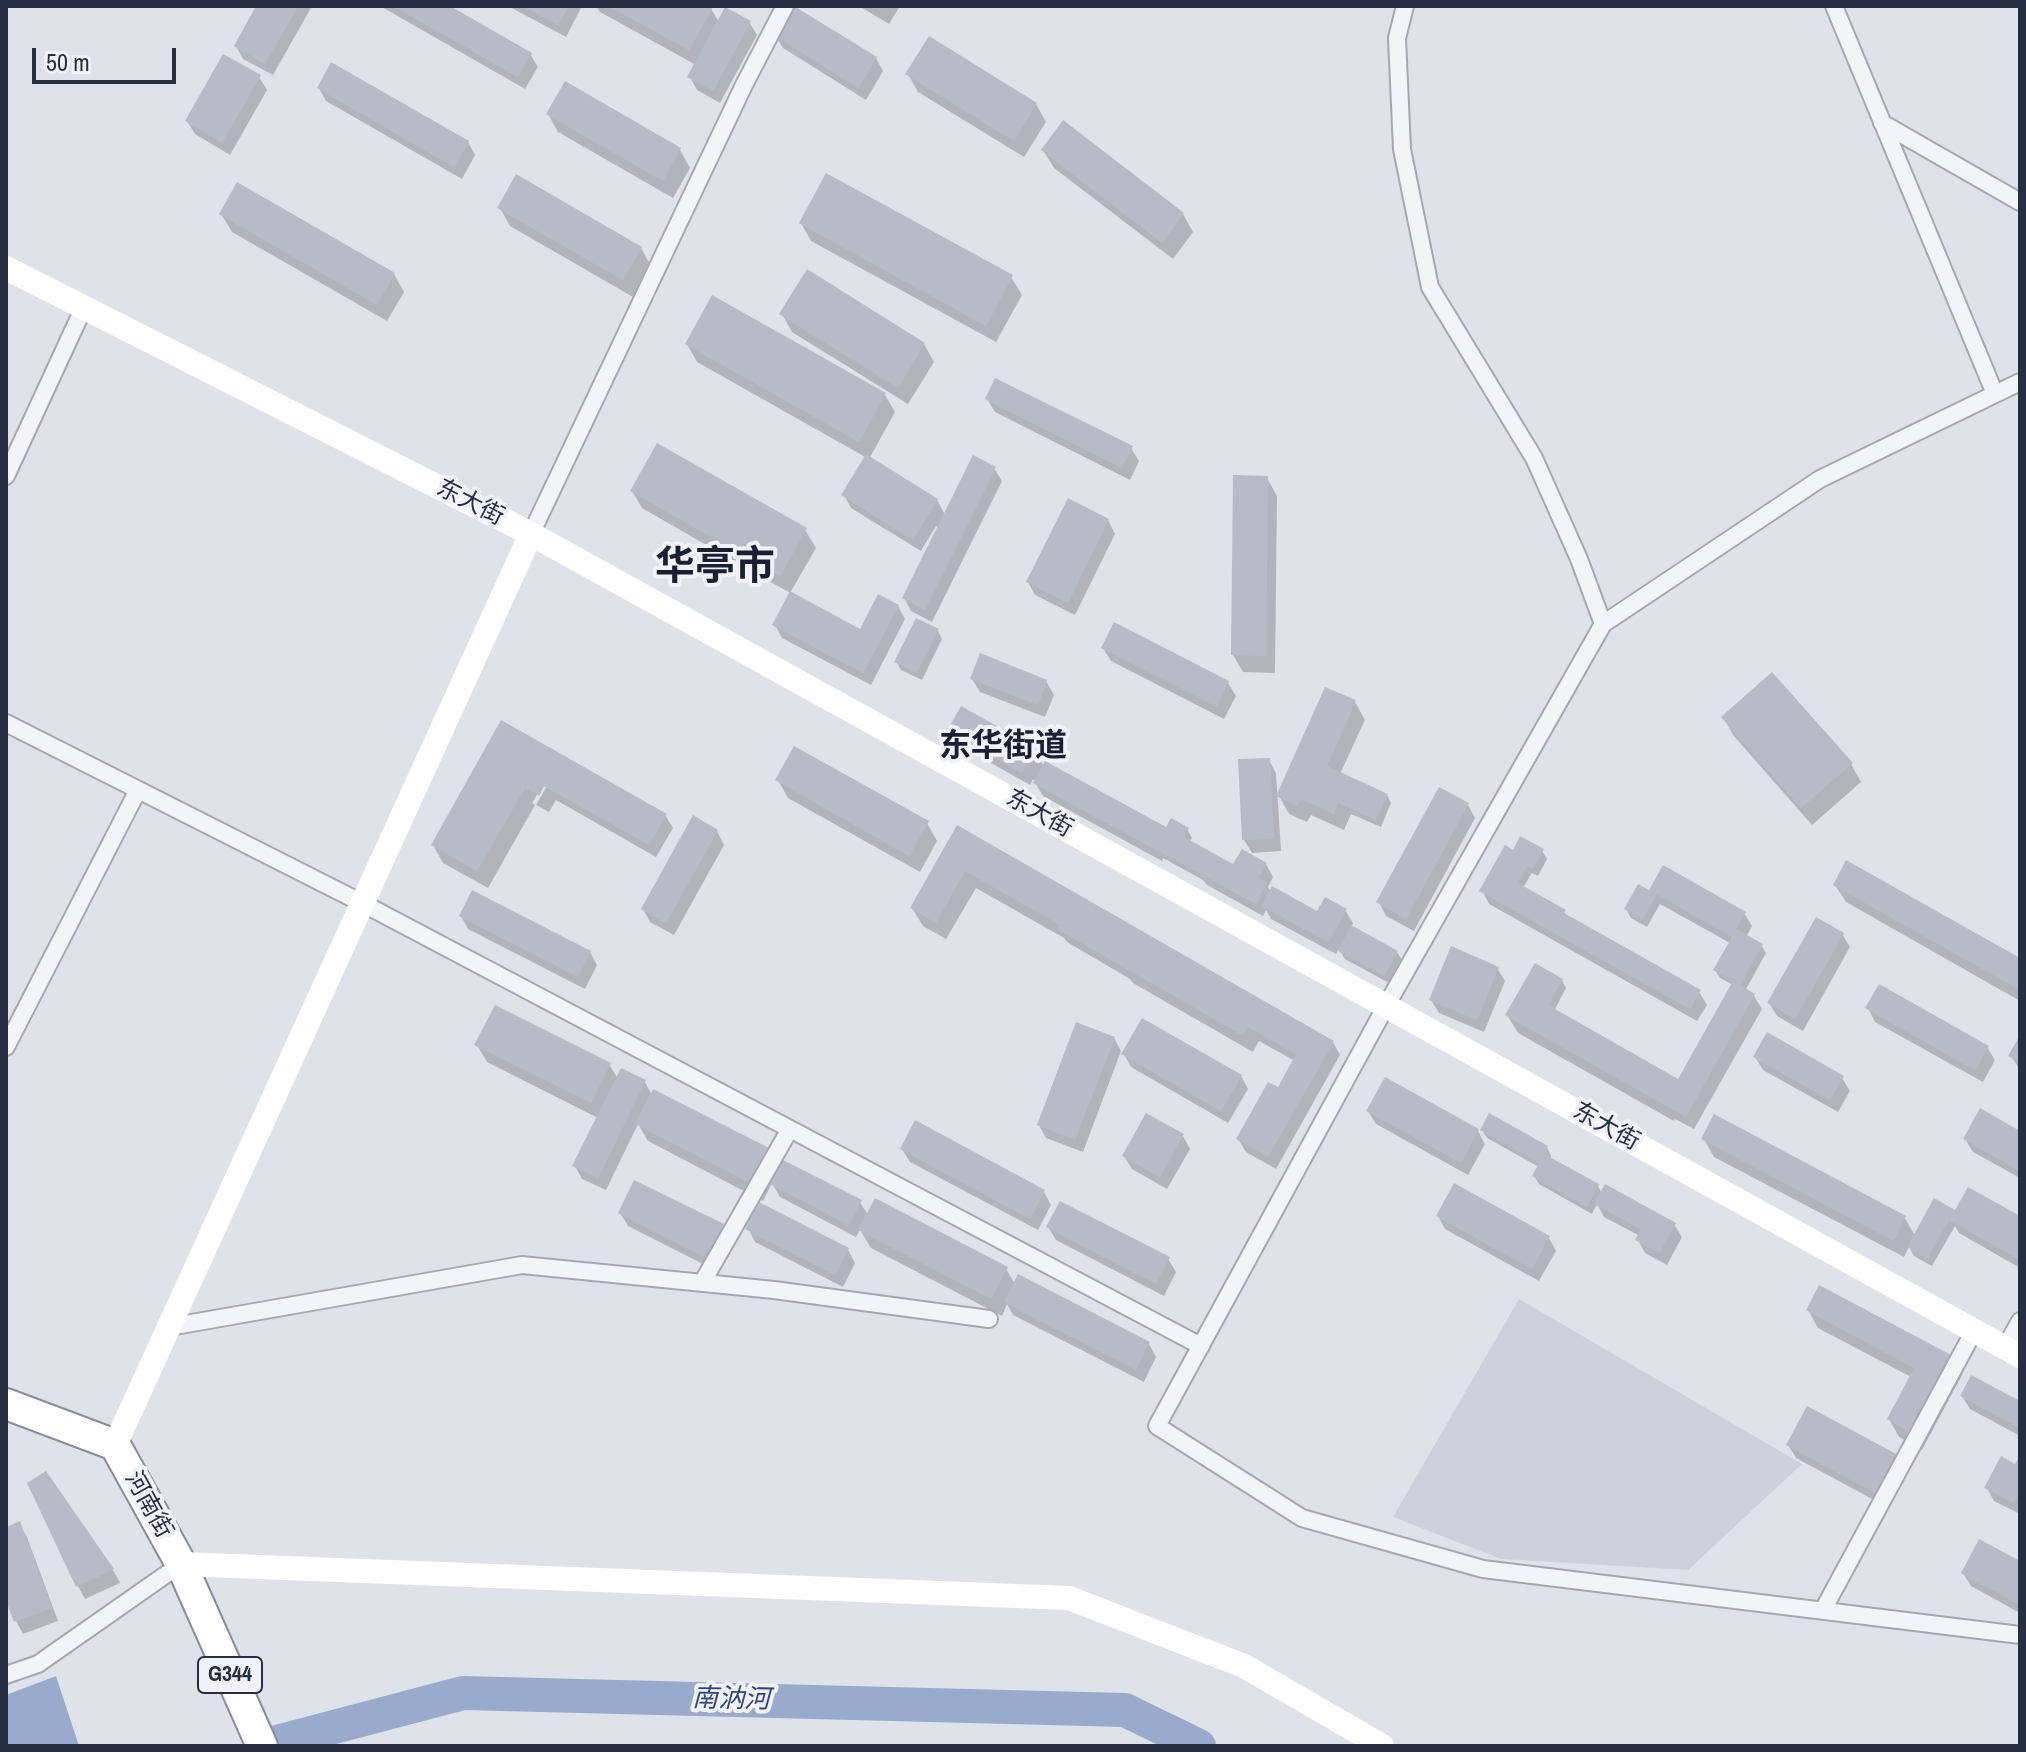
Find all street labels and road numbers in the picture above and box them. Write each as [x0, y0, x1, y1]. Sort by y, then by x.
street label: 东大街 [431, 474, 509, 532]
street label: 东大街 [1001, 784, 1077, 844]
street label: 东大街 [1568, 1097, 1644, 1157]
street label: 河南街 [118, 1467, 178, 1543]
road number: G344 [198, 1657, 262, 1693]

